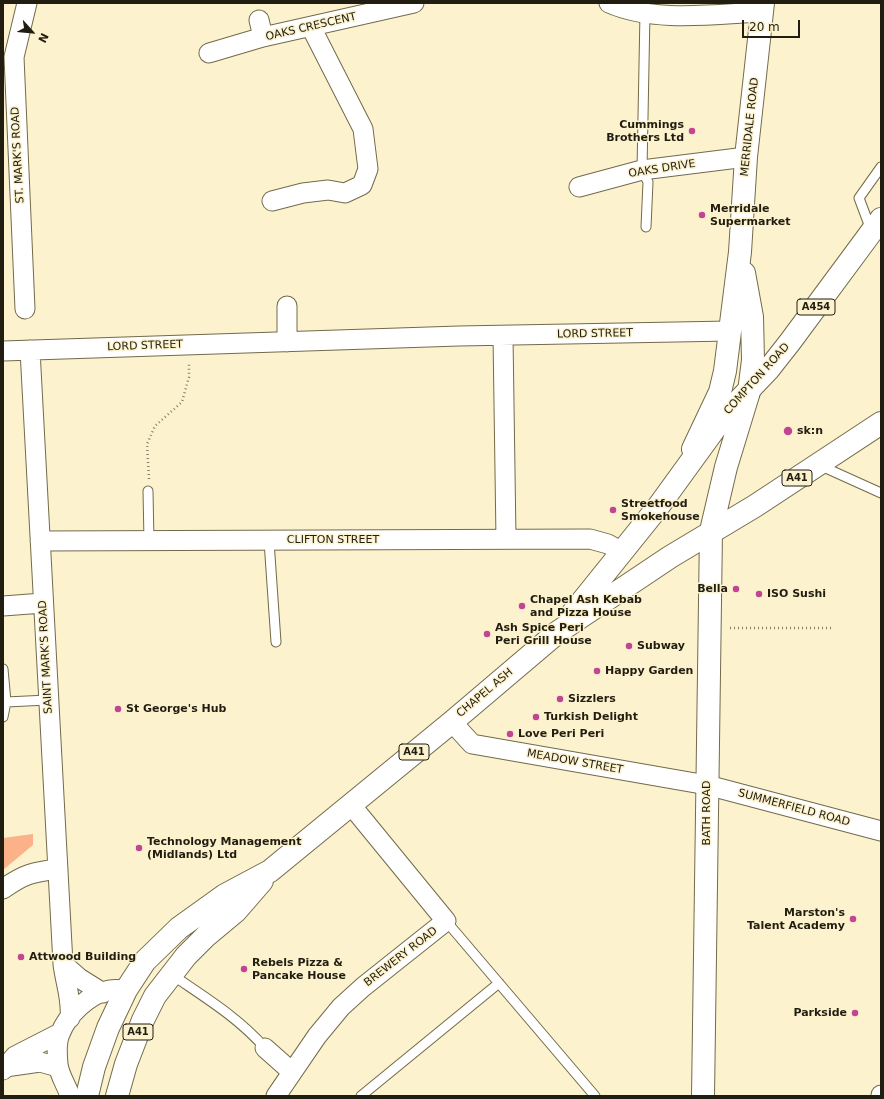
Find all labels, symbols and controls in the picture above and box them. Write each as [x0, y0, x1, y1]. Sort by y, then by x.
street label: OAKS CRESCENT [264, 10, 358, 44]
north arrow [12, 12, 52, 52]
scale bar [744, 12, 802, 38]
text: 20 m [749, 20, 780, 34]
text: N [35, 31, 51, 45]
street label: MERRIDALE ROAD [738, 77, 762, 177]
street label: ST. MARK'S ROAD [9, 106, 27, 204]
place label: Cummings Brothers Ltd [606, 118, 684, 144]
marker: Cummings Brothers Ltd [687, 126, 697, 136]
street label: OAKS DRIVE [628, 157, 696, 181]
place label: Merridale Supermarket [710, 202, 791, 228]
marker: Merridale Supermarket [697, 210, 707, 220]
road number: A454 [797, 299, 835, 315]
street label: LORD STREET [557, 327, 633, 341]
street label: LORD STREET [107, 338, 183, 354]
street label: COMPTON ROAD [721, 341, 793, 417]
place label: sk:n [797, 424, 823, 438]
marker: sk:n [782, 425, 794, 437]
road number: A41 [782, 470, 812, 486]
place label: Streetfood Smokehouse [621, 497, 700, 523]
marker: Streetfood Smokehouse [608, 505, 618, 515]
street label: CLIFTON STREET [287, 533, 379, 547]
place label: Bella [697, 582, 728, 596]
marker: Bella [731, 584, 741, 594]
place label: ISO Sushi [767, 587, 826, 601]
marker: ISO Sushi [754, 589, 764, 599]
place label: Chapel Ash Kebab and Pizza House [530, 593, 642, 619]
street label: SAINT MARK'S ROAD [36, 600, 56, 714]
marker: Chapel Ash Kebab and Pizza House [517, 601, 527, 611]
place label: Ash Spice Peri Peri Grill House [495, 621, 592, 647]
marker: Ash Spice Peri Peri Grill House [482, 629, 492, 639]
place label: Subway [637, 639, 685, 653]
marker: Subway [624, 641, 634, 651]
place label: Happy Garden [605, 664, 693, 678]
street label: CHAPEL ASH [454, 666, 516, 720]
marker: Happy Garden [592, 666, 602, 676]
place label: Sizzlers [568, 692, 616, 706]
marker: Sizzlers [555, 694, 565, 704]
place label: St George's Hub [126, 702, 226, 716]
marker: St George's Hub [113, 704, 123, 714]
place label: Turkish Delight [544, 710, 638, 724]
marker: Turkish Delight [531, 712, 541, 722]
place label: Love Peri Peri [518, 727, 604, 741]
marker: Love Peri Peri [505, 729, 515, 739]
road number: A41 [399, 744, 429, 760]
street label: MEADOW STREET [526, 747, 624, 777]
street label: BATH ROAD [700, 781, 714, 845]
street label: SUMMERFIELD ROAD [737, 787, 851, 829]
place label: Technology Management (Midlands) Ltd [147, 835, 301, 861]
marker: Technology Management (Midlands) Ltd [134, 843, 144, 853]
place label: Marston's Talent Academy [747, 906, 845, 932]
marker: Marston's Talent Academy [848, 914, 858, 924]
street label: BREWERY ROAD [362, 924, 440, 990]
place label: Attwood Building [29, 950, 136, 964]
marker: Attwood Building [16, 952, 26, 962]
place label: Rebels Pizza & Pancake House [252, 956, 346, 982]
marker: Rebels Pizza & Pancake House [239, 964, 249, 974]
place label: Parkside [793, 1006, 847, 1020]
marker: Parkside [850, 1008, 860, 1018]
road number: A41 [123, 1024, 153, 1040]

